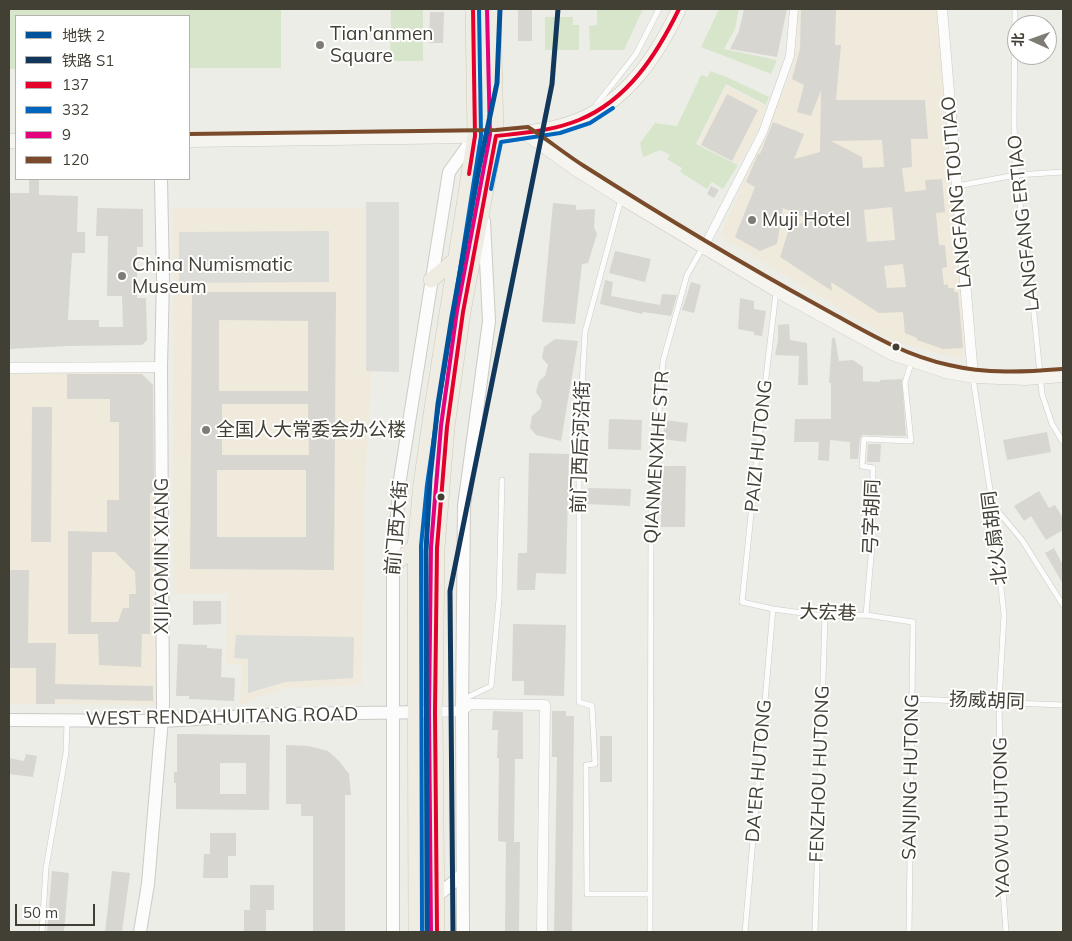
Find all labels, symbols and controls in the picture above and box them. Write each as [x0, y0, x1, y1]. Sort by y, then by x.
legend [15, 15, 190, 180]
north arrow [1007, 15, 1057, 65]
place label: Tian'anmen Square [330, 23, 433, 67]
text: 地铁 2 [62, 26, 105, 45]
text: 北 [1009, 32, 1027, 47]
marker: Tian'anmen Square [314, 39, 326, 51]
text: 铁路 S1 [62, 51, 114, 70]
text: 137 [62, 75, 89, 94]
street label: LANGFANG TOUTIAO [937, 95, 977, 289]
text: 332 [62, 100, 89, 119]
text: 9 [62, 125, 71, 144]
street label: LANGFANG ERTIAO [1003, 134, 1045, 312]
text: 120 [62, 150, 89, 169]
place label: Muji Hotel [762, 209, 850, 231]
marker: Muji Hotel [746, 214, 758, 226]
place label: China Numismatic Museum [132, 254, 293, 298]
marker: China Numismatic Museum [116, 270, 128, 282]
unlabelled marker [891, 342, 901, 352]
street label: QIANMENXIHE STR [640, 370, 674, 544]
street label: PAIZI HUTONG [741, 379, 777, 513]
street label: 前门西后河沿街 [567, 380, 595, 514]
place label: 全国人大常委会办公楼 [216, 419, 406, 441]
marker: 全国人大常委会办公楼 [200, 424, 212, 436]
street label: XIJIAOMIN XIANG [151, 478, 173, 634]
street label: 弓字胡同 [859, 479, 885, 555]
street label: 前门西大街 [382, 480, 412, 576]
street label: 北火扇胡同 [978, 489, 1012, 587]
unlabelled marker [436, 492, 446, 502]
street label: 大宏巷 [799, 601, 857, 625]
street label: FENZHOU HUTONG [806, 685, 834, 863]
street label: 扬威胡同 [949, 688, 1025, 714]
street label: SANJING HUTONG [898, 694, 924, 860]
street label: DA'ER HUTONG [741, 699, 777, 843]
street label: WEST RENDAHUITANG ROAD [86, 703, 358, 731]
street label: YAOWU HUTONG [989, 737, 1015, 897]
scale bar [18, 894, 98, 926]
text: 50 m [23, 903, 58, 922]

